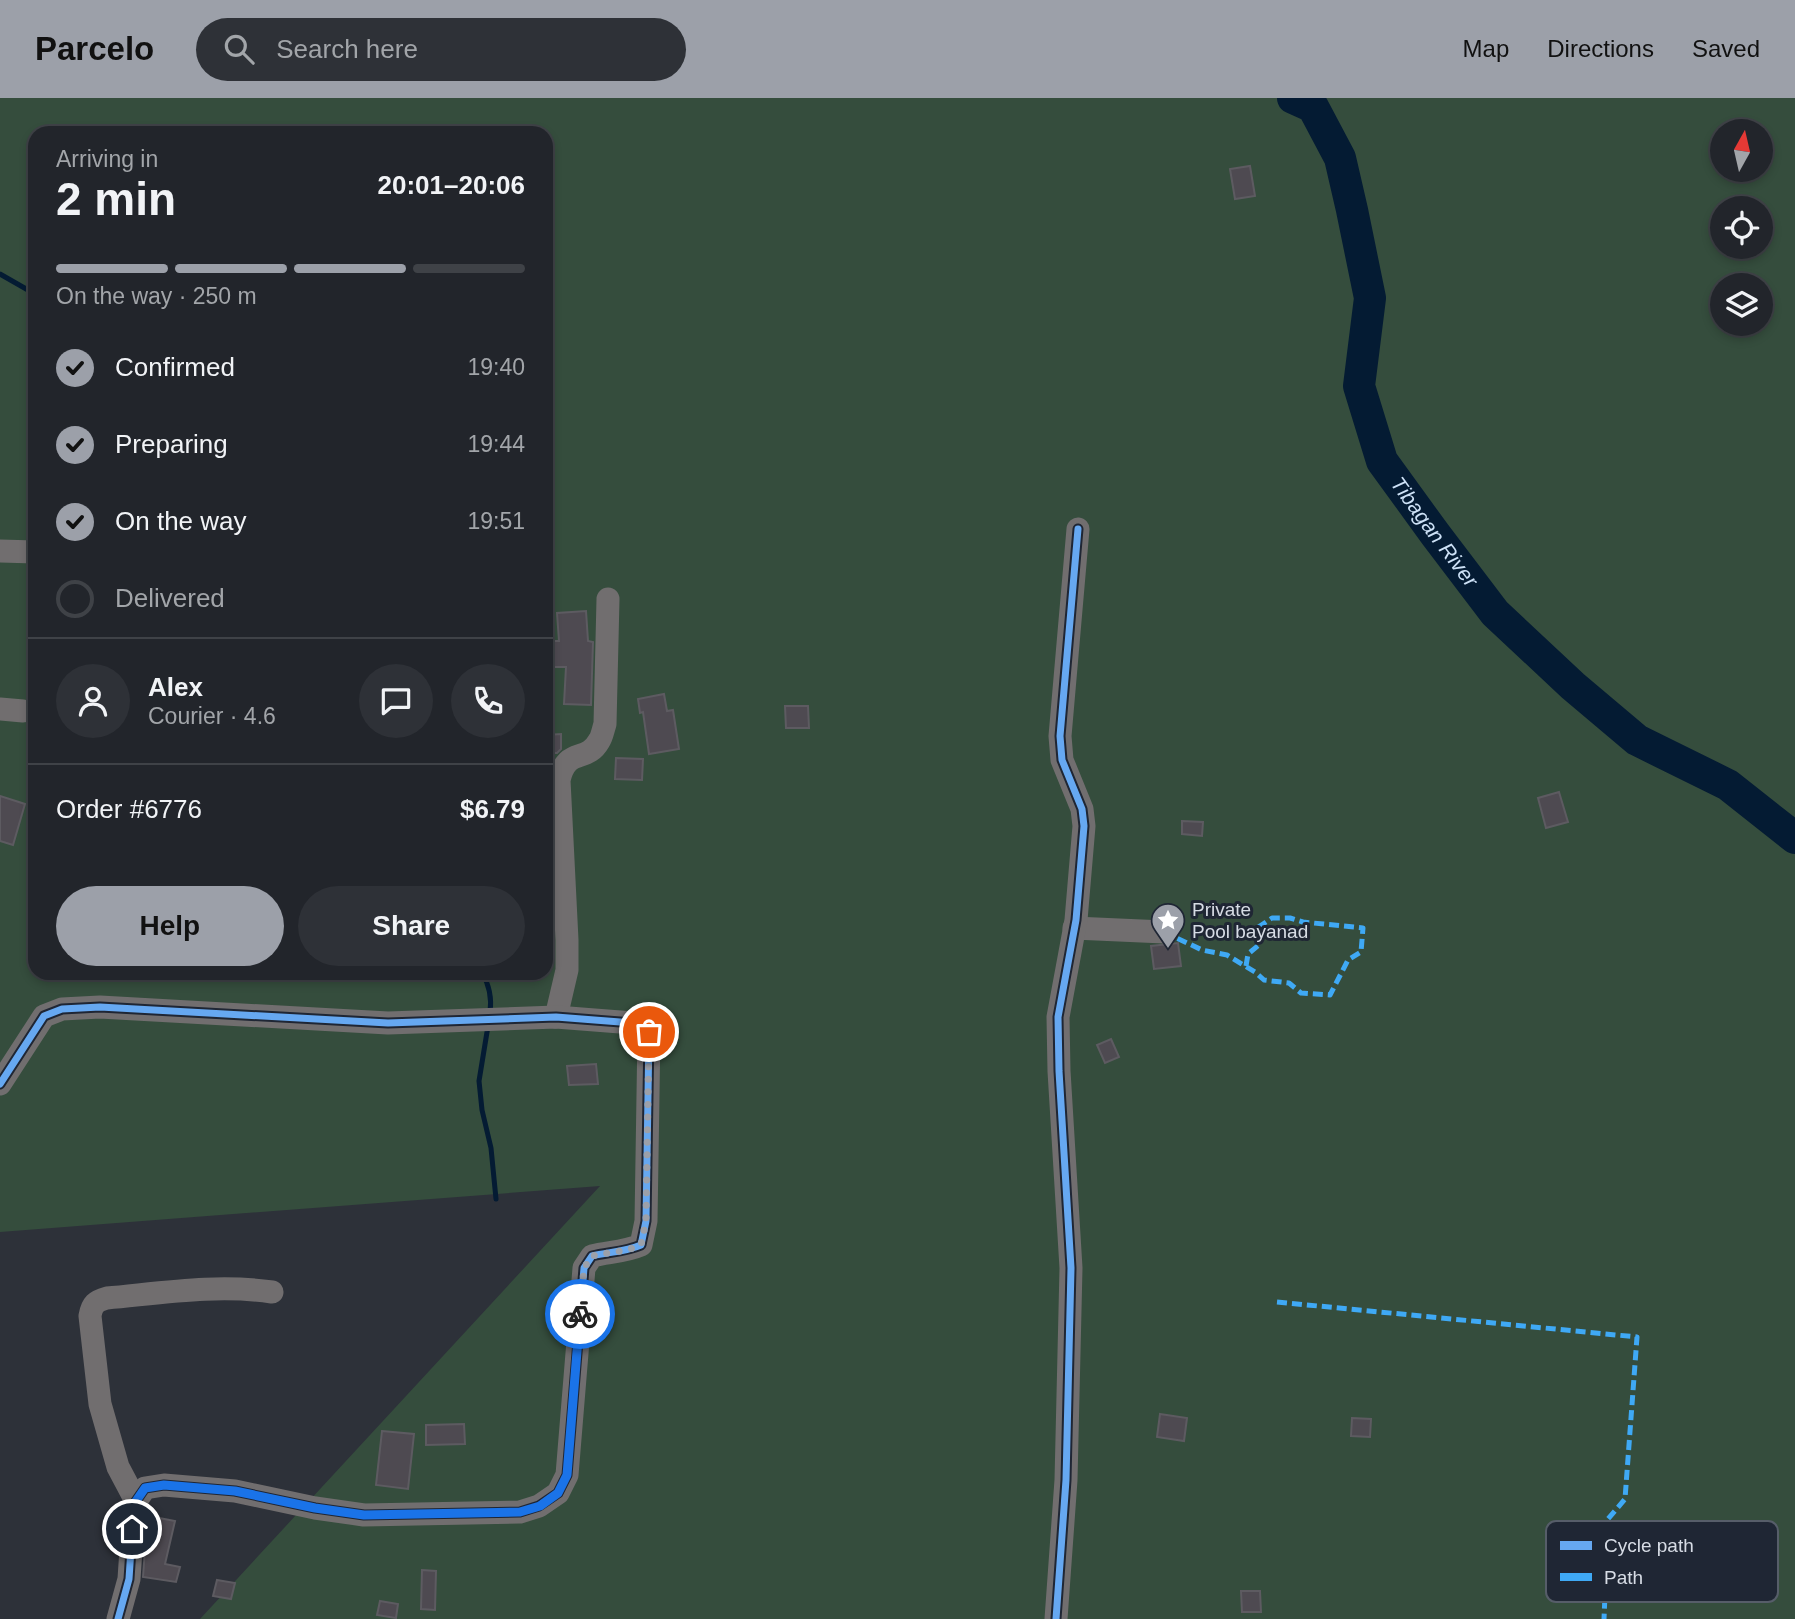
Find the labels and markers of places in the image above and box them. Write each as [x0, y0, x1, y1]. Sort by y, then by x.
place label: Private Pool bayanad [1192, 899, 1308, 942]
place icon: Private Pool bayanad [1149, 901, 1187, 950]
pin [619, 1002, 679, 1062]
pin [102, 1499, 162, 1559]

